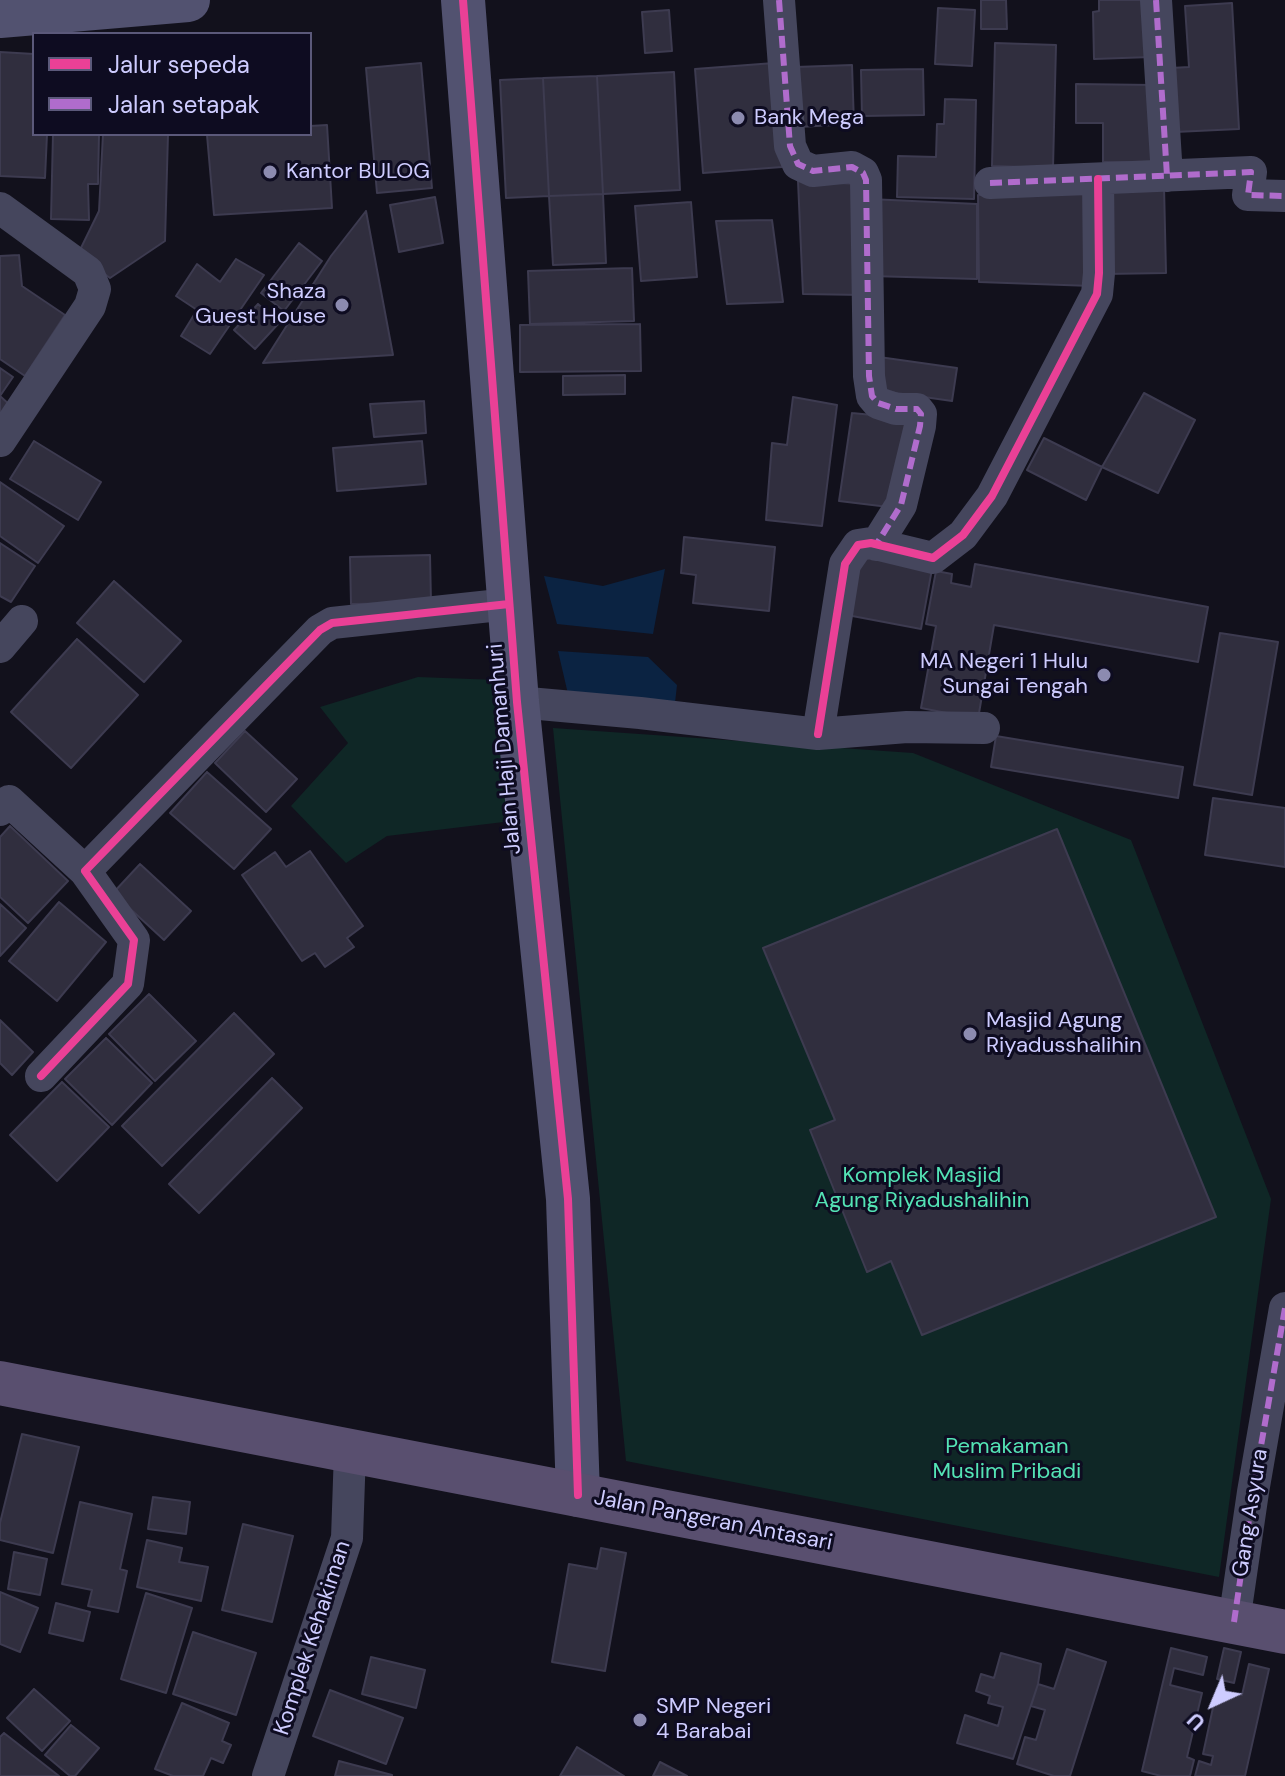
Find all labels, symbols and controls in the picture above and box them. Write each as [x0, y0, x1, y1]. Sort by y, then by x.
legend [32, 32, 312, 136]
text: Jalur sepeda [108, 49, 250, 80]
text: Jalan setapak [108, 89, 260, 120]
place label: Bank Mega [754, 105, 864, 131]
marker: Bank Mega [729, 109, 747, 127]
place label: Kantor BULOG [286, 159, 430, 185]
marker: Kantor BULOG [261, 163, 279, 181]
place label: Shaza Guest House [195, 279, 326, 330]
marker: Shaza Guest House [333, 296, 351, 314]
street label: Jalan Haji Damanhuri [483, 642, 527, 856]
place label: MA Negeri 1 Hulu Sungai Tengah [920, 649, 1088, 700]
marker: MA Negeri 1 Hulu Sungai Tengah [1095, 666, 1113, 684]
place label: Masjid Agung Riyadusshalihin [986, 1008, 1142, 1060]
marker: Masjid Agung Riyadusshalihin [961, 1025, 979, 1043]
park label: Komplek Masjid Agung Riyadushalihin [815, 1163, 1029, 1214]
park label: Pemakaman Muslim Pribadi [933, 1434, 1081, 1486]
street label: Gang Asyura [1228, 1447, 1274, 1579]
street label: Jalan Pangeran Antasari [592, 1485, 834, 1557]
street label: Komplek Kehakiman [269, 1538, 357, 1738]
north arrow [1173, 1664, 1253, 1744]
place label: SMP Negeri 4 Barabai [656, 1694, 771, 1746]
text: U [1180, 1706, 1211, 1737]
marker: SMP Negeri 4 Barabai [631, 1711, 649, 1729]

